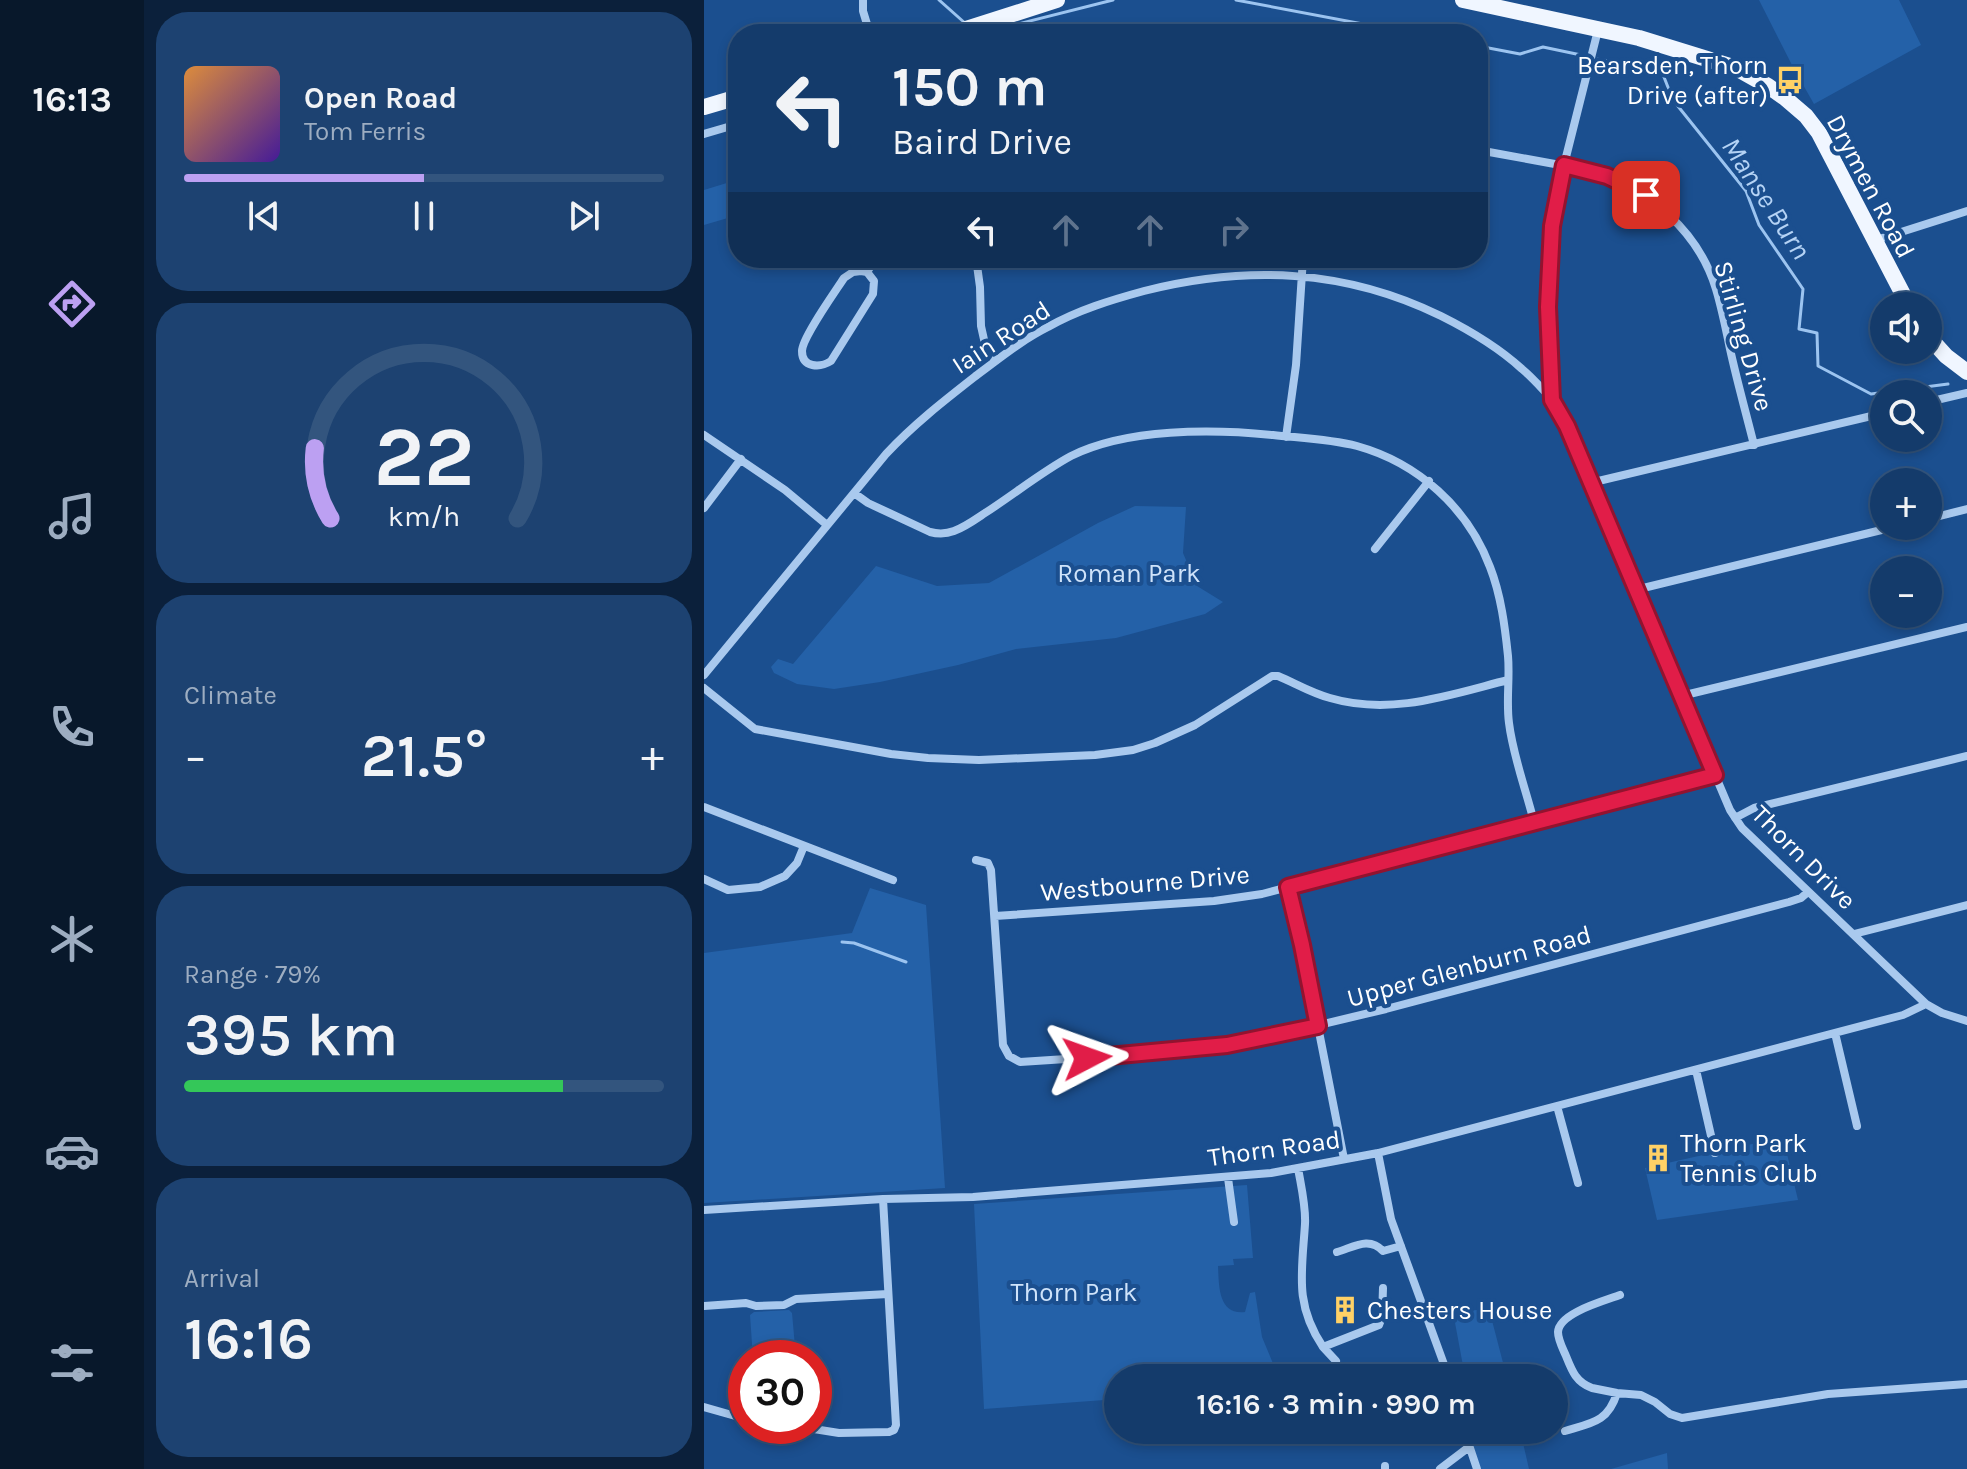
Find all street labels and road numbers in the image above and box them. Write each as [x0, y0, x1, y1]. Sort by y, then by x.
street label: Drymen Road [1820, 109, 1921, 263]
street label: Stirling Drive [1707, 257, 1780, 415]
street label: Iain Road [946, 294, 1056, 381]
street label: Thorn Drive [1745, 799, 1862, 916]
street label: Westbourne Drive [1039, 859, 1251, 908]
street label: Upper Glenburn Road [1344, 919, 1595, 1014]
street label: Thorn Road [1206, 1124, 1343, 1173]

